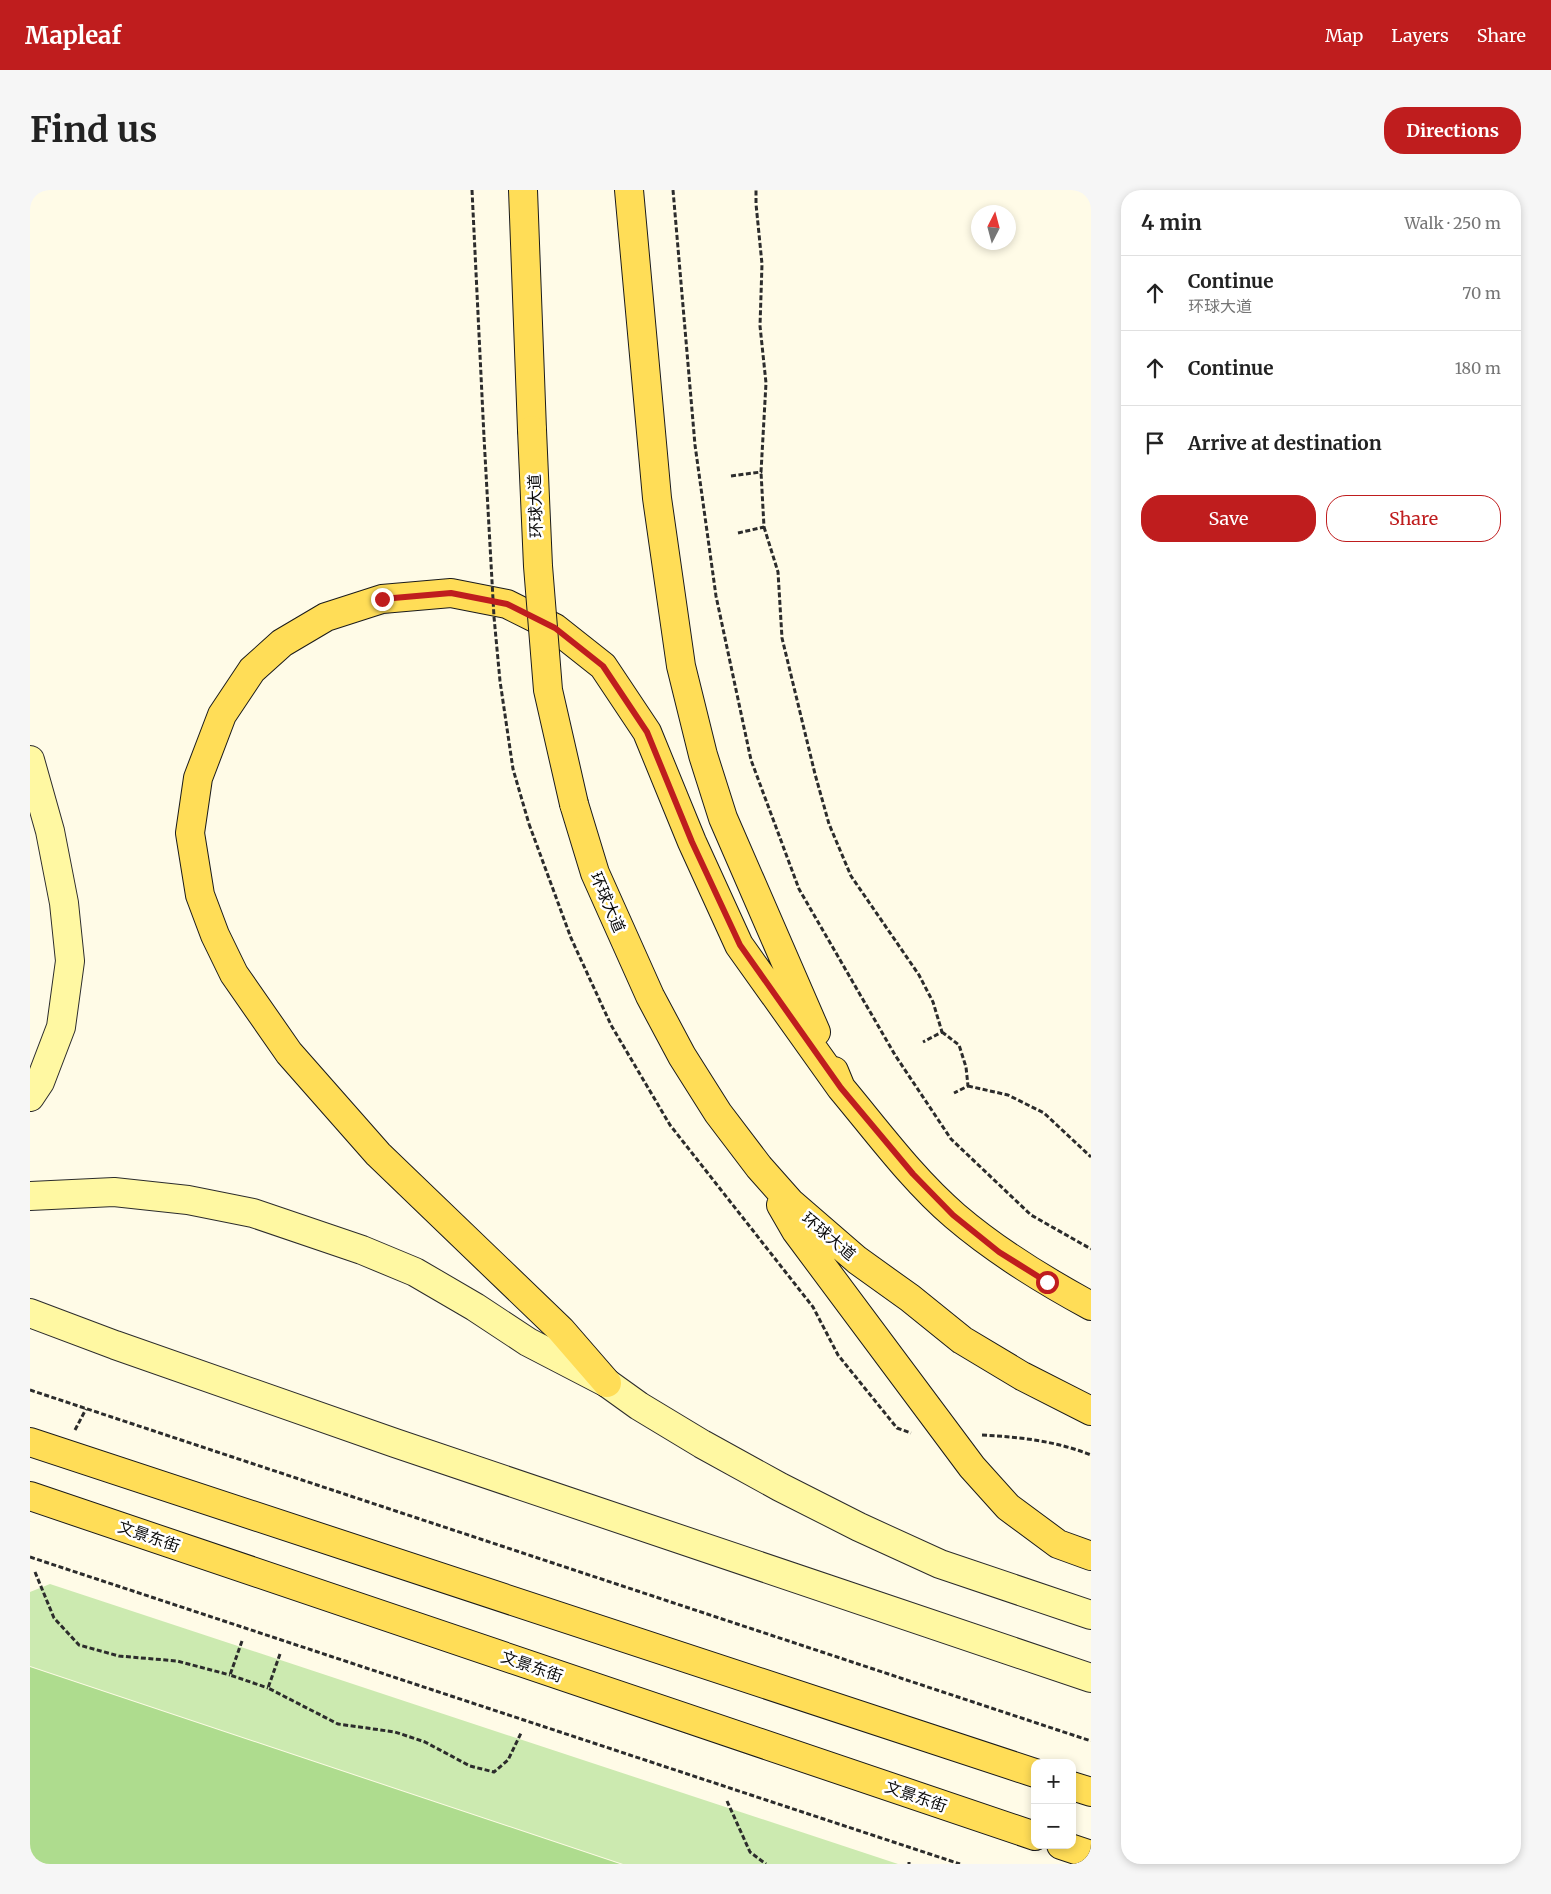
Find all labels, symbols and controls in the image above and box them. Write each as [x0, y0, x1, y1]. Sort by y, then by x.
text: Mapleaf [25, 20, 121, 51]
text: Map [1325, 24, 1363, 47]
text: Layers [1391, 24, 1449, 47]
text: Share [1477, 24, 1526, 47]
button: Directions [1384, 107, 1521, 154]
text: Find us [30, 108, 157, 152]
north arrow [971, 205, 1016, 250]
text: 4 min [1141, 209, 1202, 236]
text: Walk · 250 m [1405, 213, 1501, 233]
text: Continue [1188, 269, 1274, 293]
icon: ahead [1141, 279, 1169, 307]
text: 70 m [1462, 283, 1501, 303]
text: 环球大道 [1188, 296, 1252, 316]
icon: ahead [1141, 354, 1169, 382]
text: Continue [1188, 356, 1274, 380]
text: 180 m [1455, 358, 1501, 378]
icon: arrive [1141, 429, 1169, 457]
text: Arrive at destination [1188, 431, 1382, 455]
street label: 环球大道 [524, 474, 546, 538]
button: Save [1141, 495, 1316, 542]
button: Share [1326, 495, 1501, 542]
route end [371, 588, 394, 611]
street label: 环球大道 [586, 869, 630, 935]
street label: 环球大道 [798, 1208, 860, 1264]
route start [1036, 1271, 1059, 1294]
street label: 文景东街 [115, 1516, 183, 1556]
street label: 文景东街 [498, 1646, 566, 1686]
map controls [1031, 1759, 1076, 1849]
button: + [1031, 1759, 1076, 1804]
street label: 文景东街 [882, 1776, 950, 1816]
button: − [1031, 1804, 1076, 1849]

